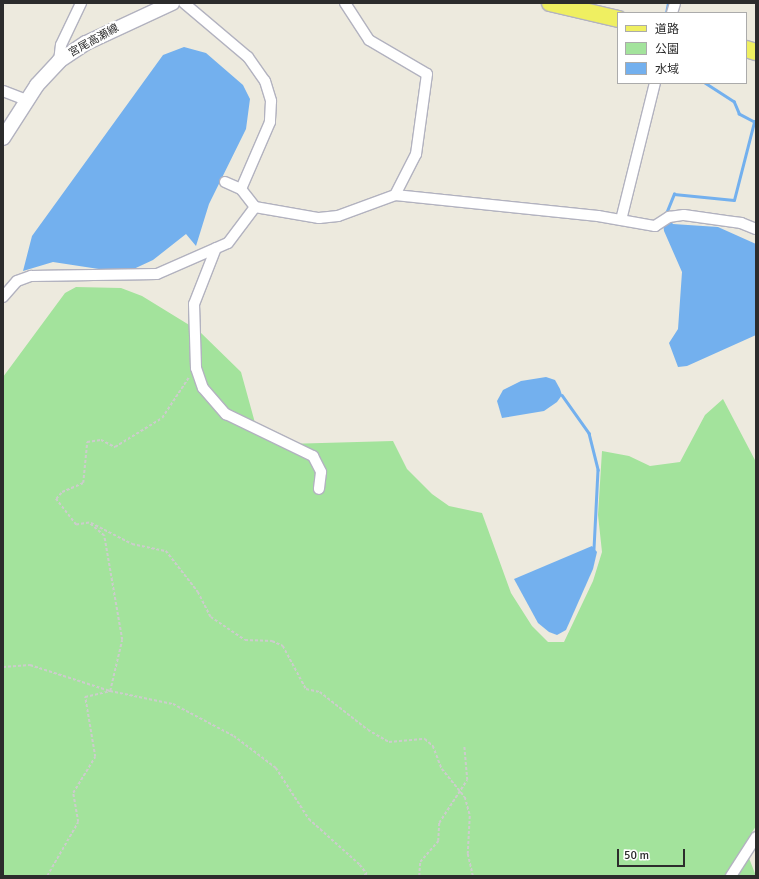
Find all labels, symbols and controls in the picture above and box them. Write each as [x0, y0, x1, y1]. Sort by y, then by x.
legend [617, 12, 747, 84]
street label: 宮尾高瀬線 [67, 22, 121, 60]
text: 道路 [655, 22, 679, 37]
text: 公園 [655, 42, 679, 57]
text: 水域 [655, 62, 679, 77]
scale bar [619, 841, 687, 867]
text: 50 m [624, 848, 649, 863]

